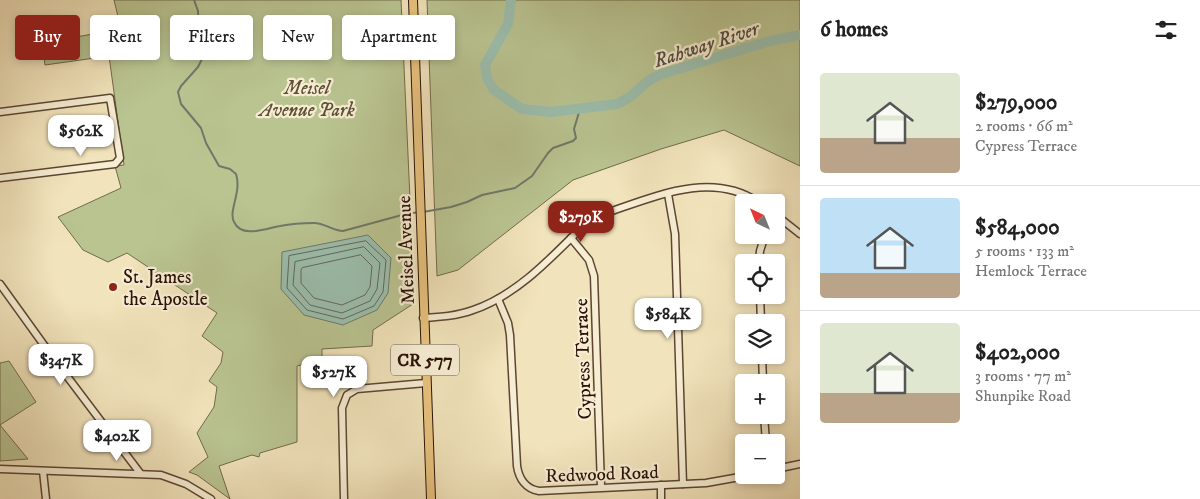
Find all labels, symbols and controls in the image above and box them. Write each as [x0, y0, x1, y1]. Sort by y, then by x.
chip: Buy [15, 15, 80, 60]
chip: Rent [90, 15, 160, 60]
chip: Filters [170, 15, 253, 60]
chip: New [263, 15, 332, 60]
chip: Apartment [342, 15, 455, 60]
water label: Rahway River [650, 16, 764, 74]
icon: filters [1152, 16, 1180, 44]
text: 6 homes [820, 17, 888, 43]
park label: Meisel Avenue Park [257, 77, 355, 122]
text: $279,000 [975, 90, 1057, 116]
icon: home [860, 93, 920, 153]
pin: $562K [46, 114, 116, 157]
text: 2 rooms · 66 m² [975, 116, 1073, 136]
text: $562K [59, 121, 103, 141]
text: Cypress Terrace [975, 136, 1077, 156]
north arrow [735, 194, 785, 244]
map controls [735, 194, 785, 484]
street label: Meisel Avenue [393, 195, 420, 305]
pin: $279K [546, 200, 616, 243]
text: $279K [559, 207, 603, 227]
text: $584,000 [975, 215, 1060, 241]
icon: home [860, 218, 920, 278]
text: 5 rooms · 133 m² [975, 241, 1074, 261]
button: locate [735, 254, 785, 304]
text: Hemlock Terrace [975, 261, 1087, 281]
place label: St. James the Apostle [123, 266, 208, 311]
marker: St. James the Apostle [107, 281, 119, 293]
street label: Cypress Terrace [570, 298, 597, 420]
pin: $584K [633, 298, 703, 340]
text: $584K [645, 304, 691, 324]
button: layers [735, 314, 785, 364]
text: $402,000 [975, 340, 1060, 366]
icon: home [860, 343, 920, 403]
pin: $347K [26, 344, 96, 386]
road number: CR 577 [391, 344, 459, 376]
text: $347K [39, 350, 83, 370]
pin: $527K [299, 356, 369, 398]
text: $527K [312, 362, 356, 382]
text: 3 rooms · 77 m² [975, 366, 1071, 386]
button: + [735, 374, 785, 424]
text: Shunpike Road [975, 386, 1071, 406]
pin: $402K [82, 420, 152, 462]
text: $402K [94, 426, 140, 446]
button: − [735, 434, 785, 484]
street label: Redwood Road [545, 461, 660, 488]

